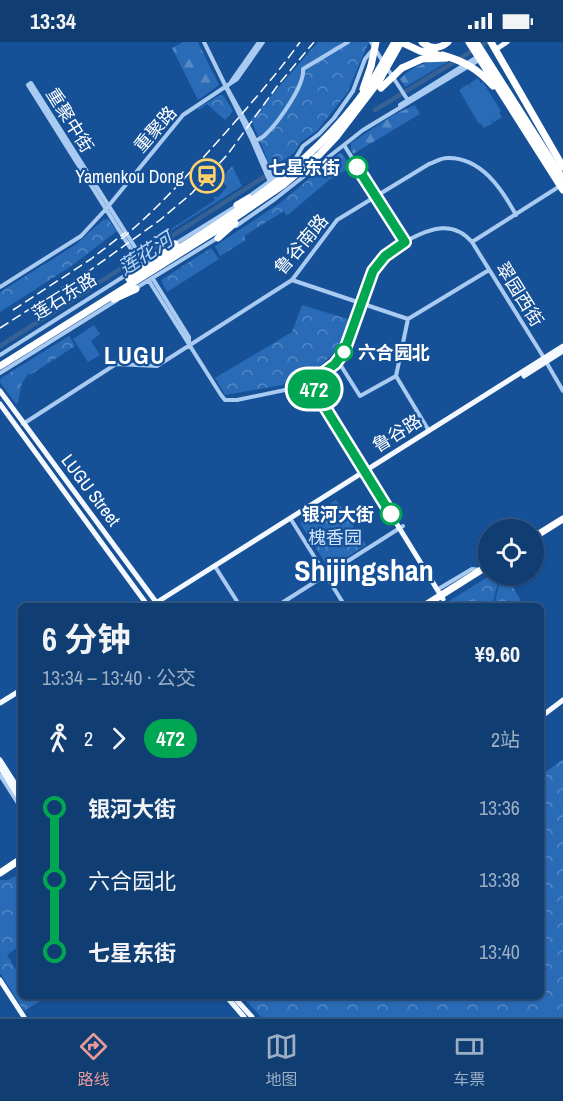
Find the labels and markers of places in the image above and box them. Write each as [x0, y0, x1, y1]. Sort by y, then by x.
place label: 七星东街 [268, 155, 340, 180]
marker: 七星东街 [346, 156, 368, 178]
station icon: Yamenkou Dong [189, 158, 225, 194]
place label: Yamenkou Dong [75, 164, 185, 189]
place label: 六合园北 [358, 340, 430, 365]
marker: 六合园北 [335, 343, 353, 361]
place label: 银河大街 [302, 502, 374, 527]
marker: 银河大街 [380, 503, 402, 525]

